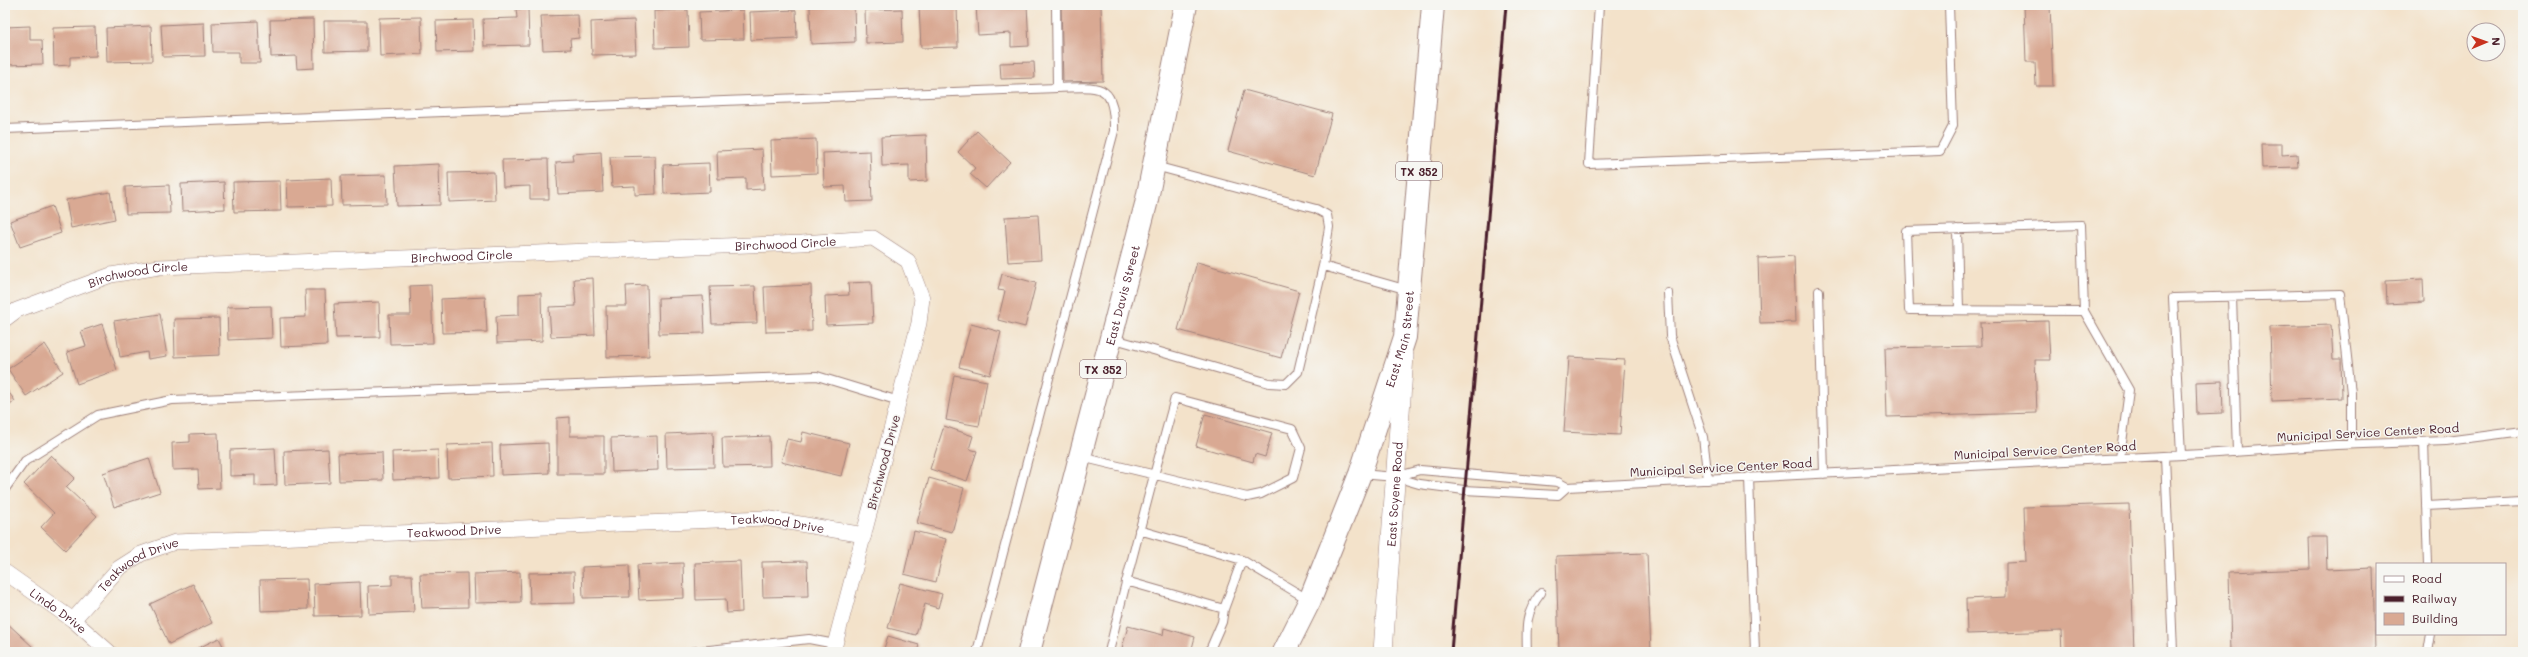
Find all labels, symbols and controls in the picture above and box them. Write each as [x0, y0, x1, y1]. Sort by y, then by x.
north arrow [2466, 22, 2506, 62]
text: N [2489, 37, 2504, 46]
road number: TX 352 [1396, 162, 1442, 180]
street label: Birchwood Circle [734, 233, 837, 254]
street label: East Davis Street [1101, 243, 1143, 347]
street label: Birchwood Circle [411, 246, 513, 266]
street label: Birchwood Circle [86, 258, 188, 291]
street label: East Main Street [1381, 290, 1417, 389]
road number: TX 352 [1080, 360, 1126, 378]
street label: Birchwood Drive [863, 413, 903, 511]
street label: Municipal Service Center Road [2276, 419, 2460, 445]
street label: Municipal Service Center Road [1953, 437, 2137, 463]
street label: East Scyene Road [1382, 441, 1406, 547]
street label: Municipal Service Center Road [1629, 454, 1813, 480]
street label: Teakwood Drive [730, 510, 826, 536]
street label: Teakwood Drive [407, 521, 502, 541]
street label: Teakwood Drive [94, 534, 179, 595]
legend [2376, 563, 2506, 635]
text: Road [2412, 570, 2442, 586]
street label: Lindo Drive [27, 584, 90, 637]
text: Railway [2412, 590, 2457, 606]
text: Building [2412, 610, 2458, 626]

